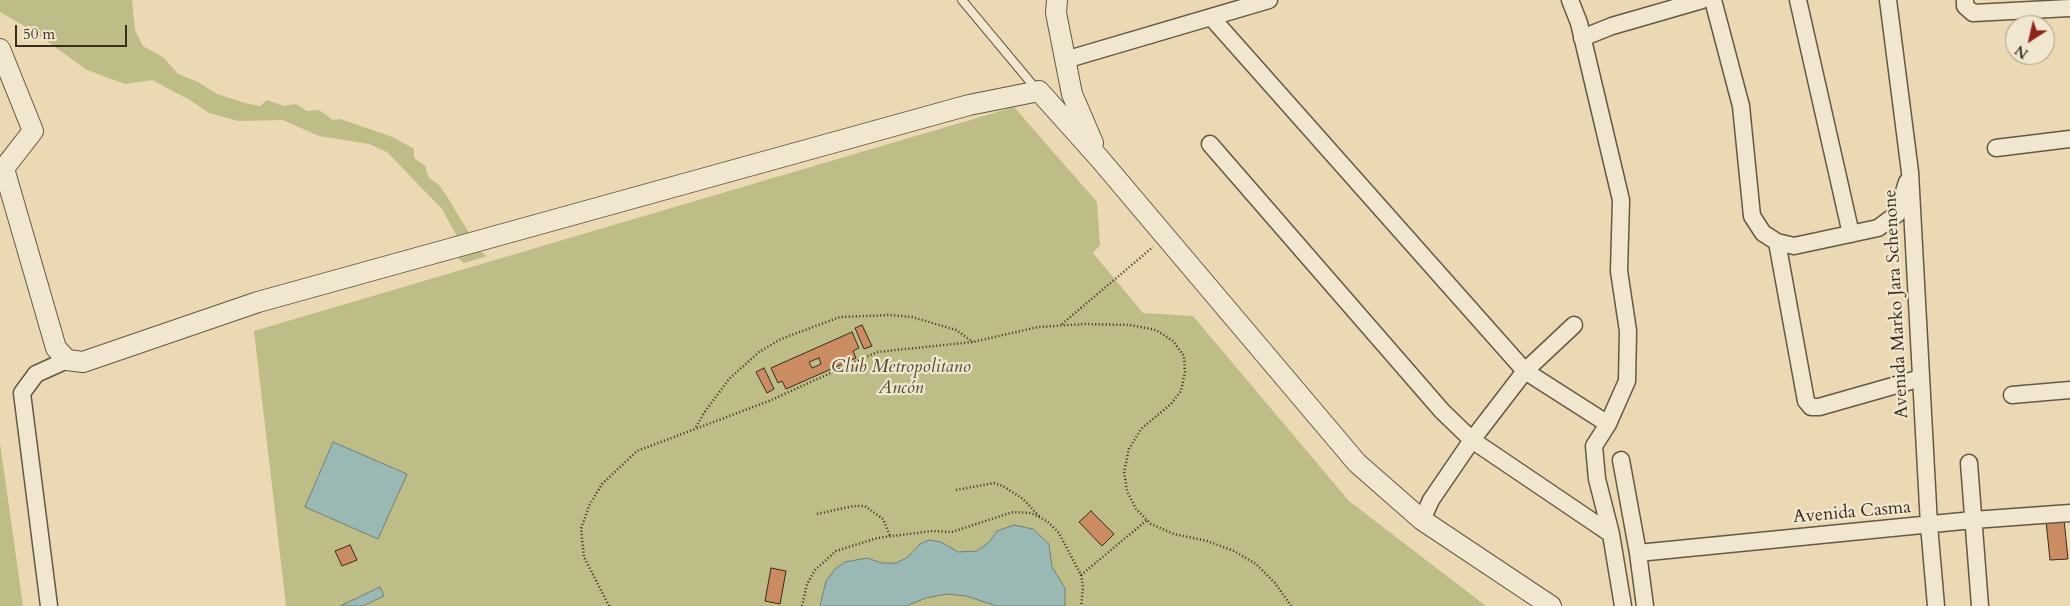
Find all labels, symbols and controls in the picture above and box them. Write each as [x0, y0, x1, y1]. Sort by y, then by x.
scale bar [18, 15, 130, 47]
north arrow [2005, 15, 2055, 65]
text: 50 m [23, 24, 55, 44]
text: N [2011, 41, 2032, 63]
street label: Avenida Marko Jara Schenone [1880, 189, 1914, 419]
park label: Club Metropolitano Ancón [831, 357, 971, 399]
street label: Avenida Casma [1792, 497, 1912, 529]

